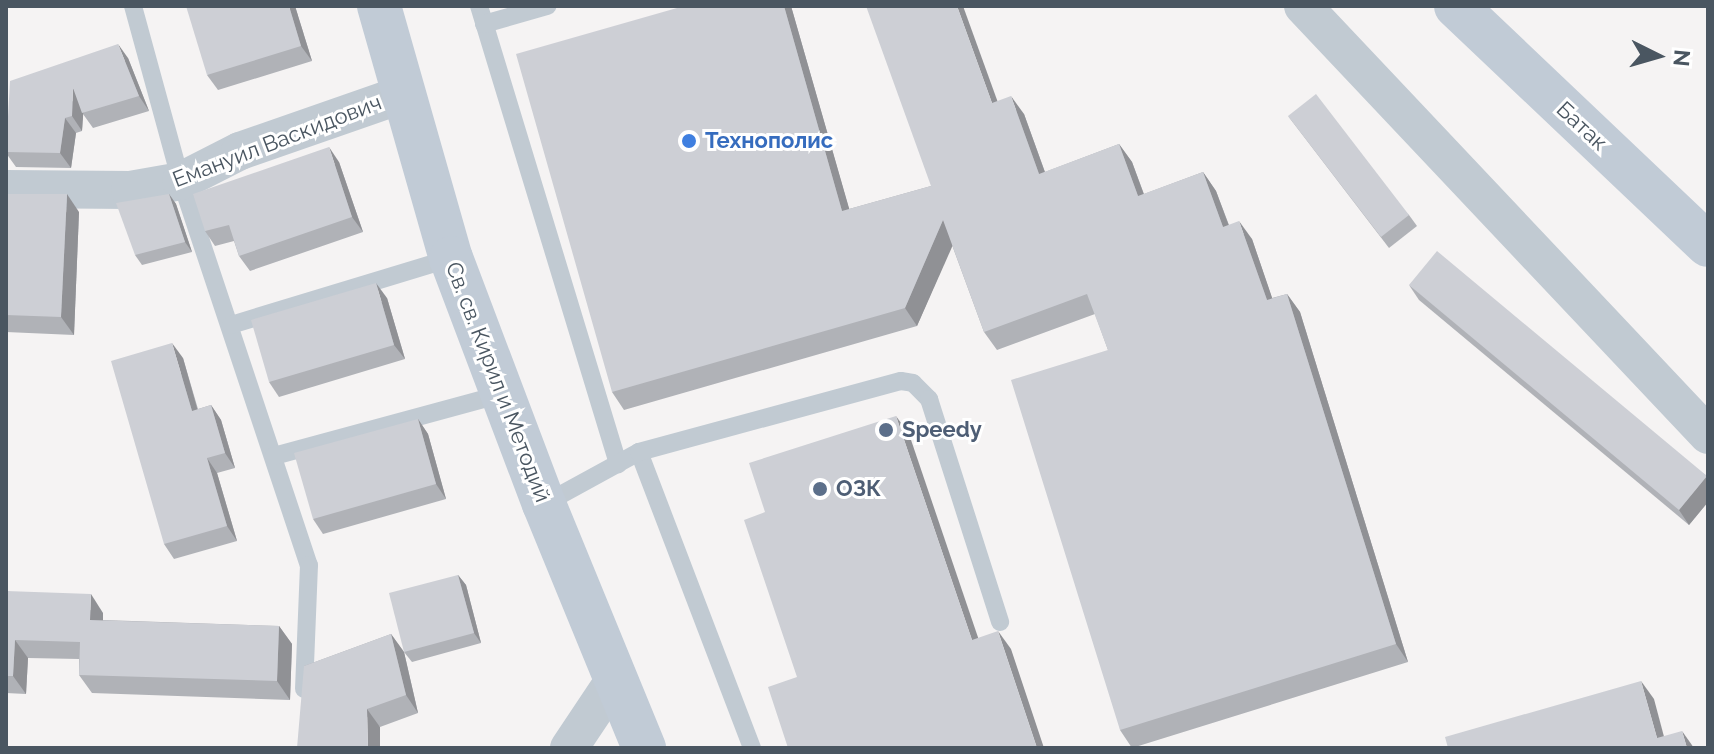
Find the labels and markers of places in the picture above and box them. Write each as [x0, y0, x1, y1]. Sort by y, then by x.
place label: Технополис [705, 128, 833, 154]
marker: Технополис [680, 132, 698, 150]
place label: Speedy [902, 417, 982, 443]
marker: Speedy [877, 421, 895, 439]
place label: ОЗК [836, 476, 881, 502]
marker: ОЗК [811, 480, 829, 498]

